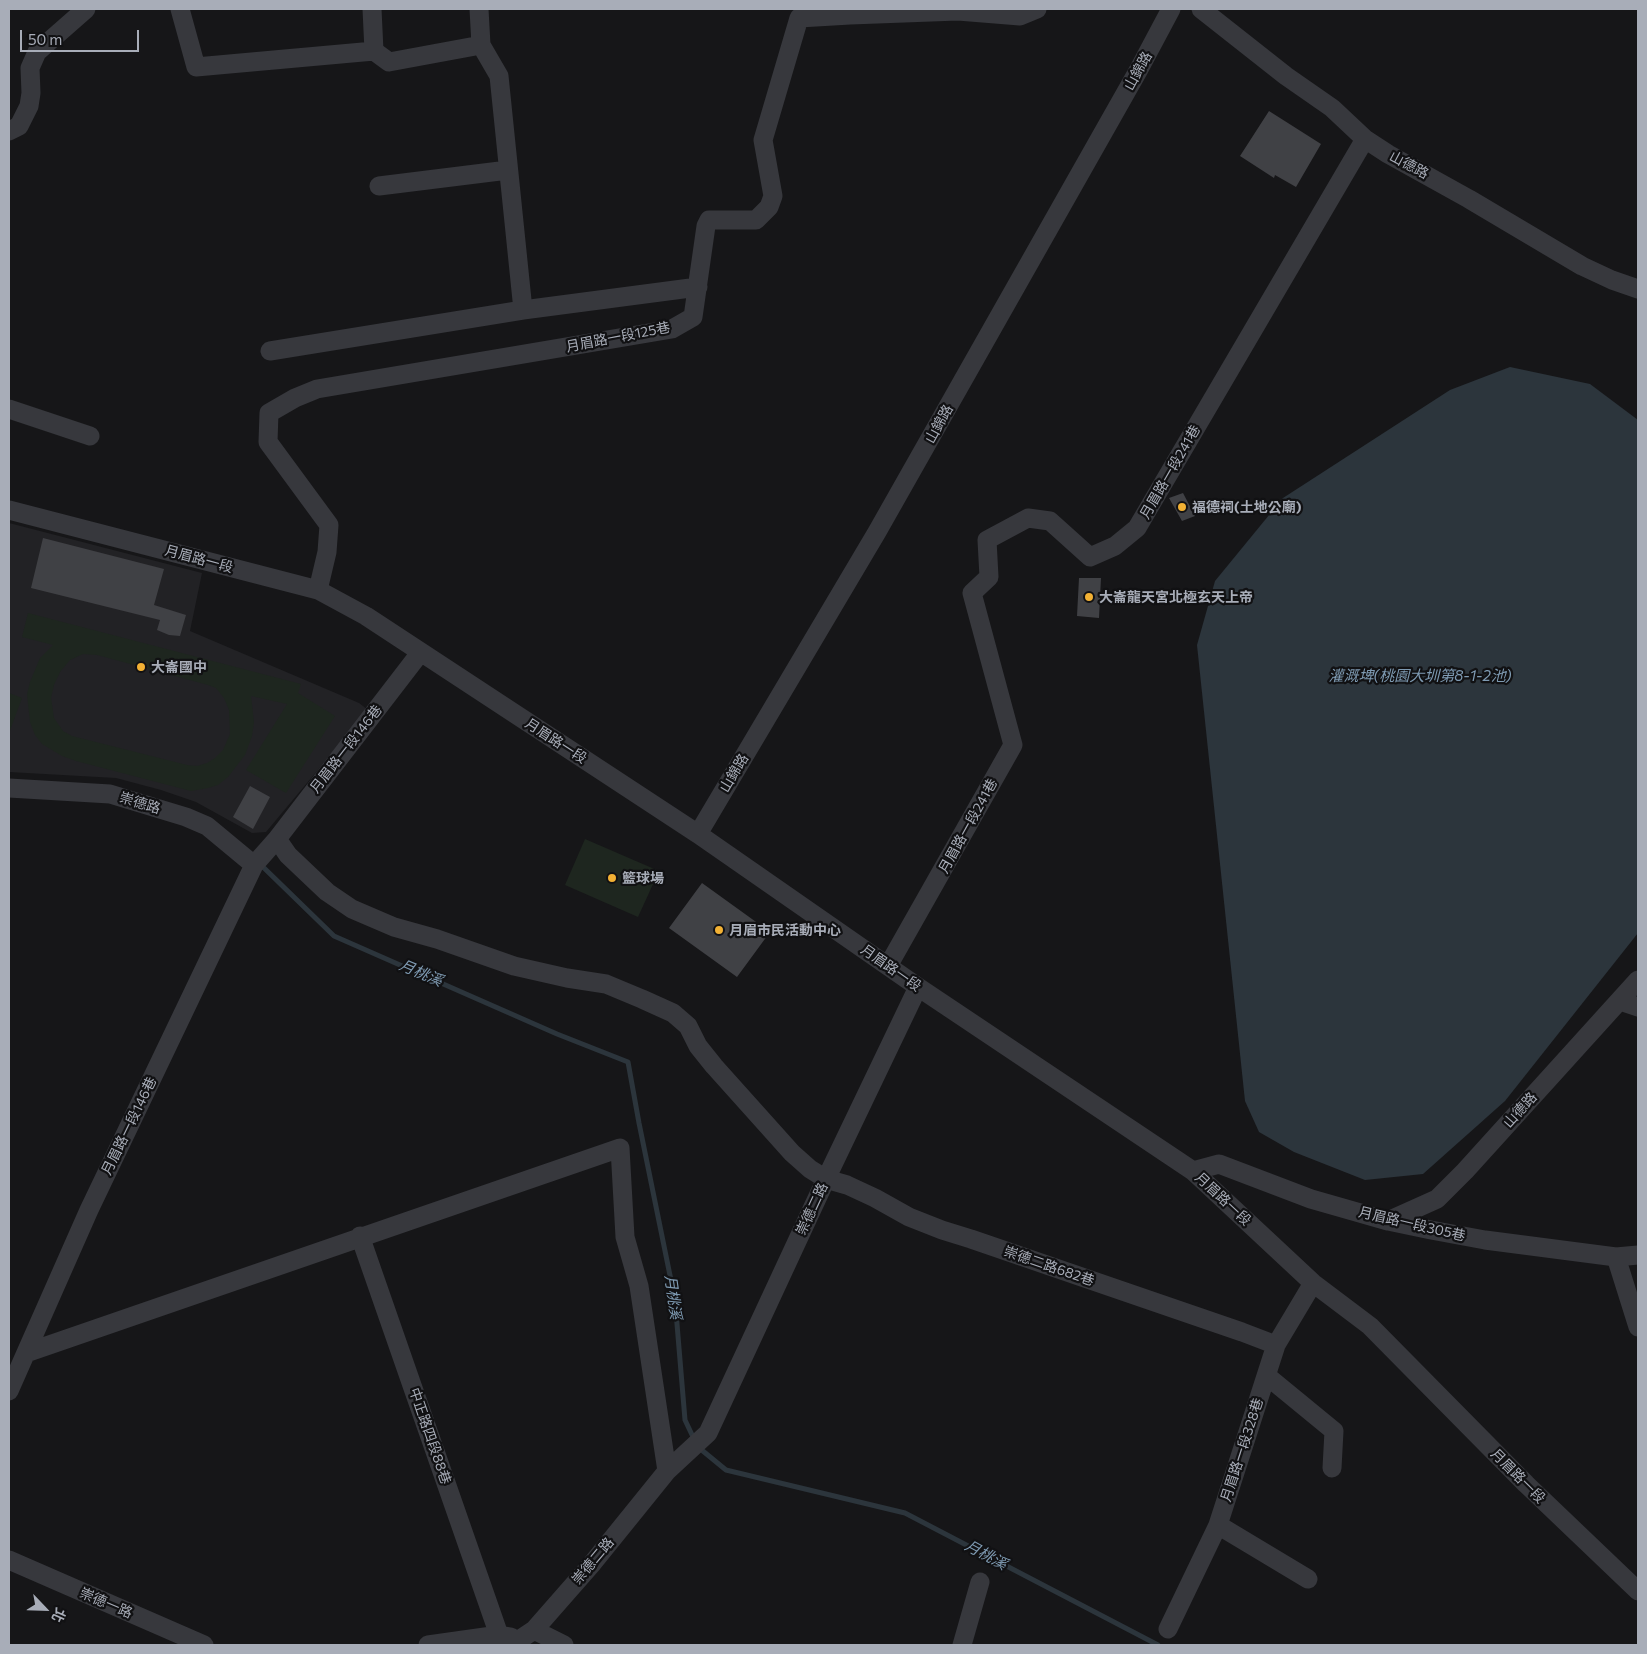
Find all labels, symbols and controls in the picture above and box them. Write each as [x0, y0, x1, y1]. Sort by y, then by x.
scale bar [22, 20, 141, 52]
text: 50 m [28, 30, 62, 48]
street label: 山錦路 [1120, 49, 1156, 93]
street label: 山德路 [1387, 148, 1431, 182]
street label: 月眉路一段125巷 [564, 319, 672, 355]
street label: 山錦路 [921, 402, 957, 446]
street label: 月眉路一段241巷 [1136, 422, 1204, 522]
place label: 福德祠(土地公廟) [1192, 499, 1302, 515]
marker: 福德祠(土地公廟) [1176, 501, 1188, 513]
street label: 月眉路一段 [163, 542, 235, 576]
place label: 大崙龍天宮北極玄天上帝 [1099, 589, 1253, 605]
marker: 大崙龍天宮北極玄天上帝 [1083, 591, 1095, 603]
place label: 大崙國中 [151, 659, 207, 675]
marker: 大崙國中 [135, 661, 147, 673]
water label: 灌溉埤(桃園大圳第8-1-2池) [1328, 667, 1512, 685]
street label: 月眉路一段146巷 [306, 702, 386, 796]
street label: 月眉路一段 [522, 715, 590, 767]
street label: 山錦路 [716, 751, 752, 795]
street label: 月眉路一段241巷 [935, 776, 1001, 876]
street label: 崇德路 [117, 789, 163, 817]
place label: 籃球場 [622, 870, 664, 886]
marker: 籃球場 [606, 872, 618, 884]
place label: 月眉市民活動中心 [729, 922, 841, 938]
marker: 月眉市民活動中心 [713, 924, 725, 936]
street label: 月眉路一段 [858, 941, 924, 995]
water label: 月桃溪 [397, 956, 445, 990]
street label: 月眉路一段146巷 [98, 1074, 160, 1178]
street label: 山德路 [1500, 1089, 1540, 1131]
street label: 月眉路一段 [1192, 1169, 1254, 1229]
street label: 崇德二路 [793, 1180, 831, 1238]
street label: 月眉路一段305巷 [1357, 1204, 1467, 1244]
street label: 崇德二路682巷 [1001, 1243, 1097, 1289]
water label: 月桃溪 [661, 1273, 685, 1321]
street label: 中正路四段88巷 [406, 1386, 454, 1486]
street label: 月眉路一段328巷 [1217, 1396, 1267, 1504]
street label: 月眉路一段 [1487, 1445, 1549, 1507]
street label: 崇德二路 [569, 1534, 617, 1588]
water label: 月桃溪 [962, 1536, 1010, 1574]
north arrow [20, 1584, 70, 1634]
street label: 崇德一路 [77, 1584, 135, 1622]
text: 北 [49, 1605, 70, 1625]

